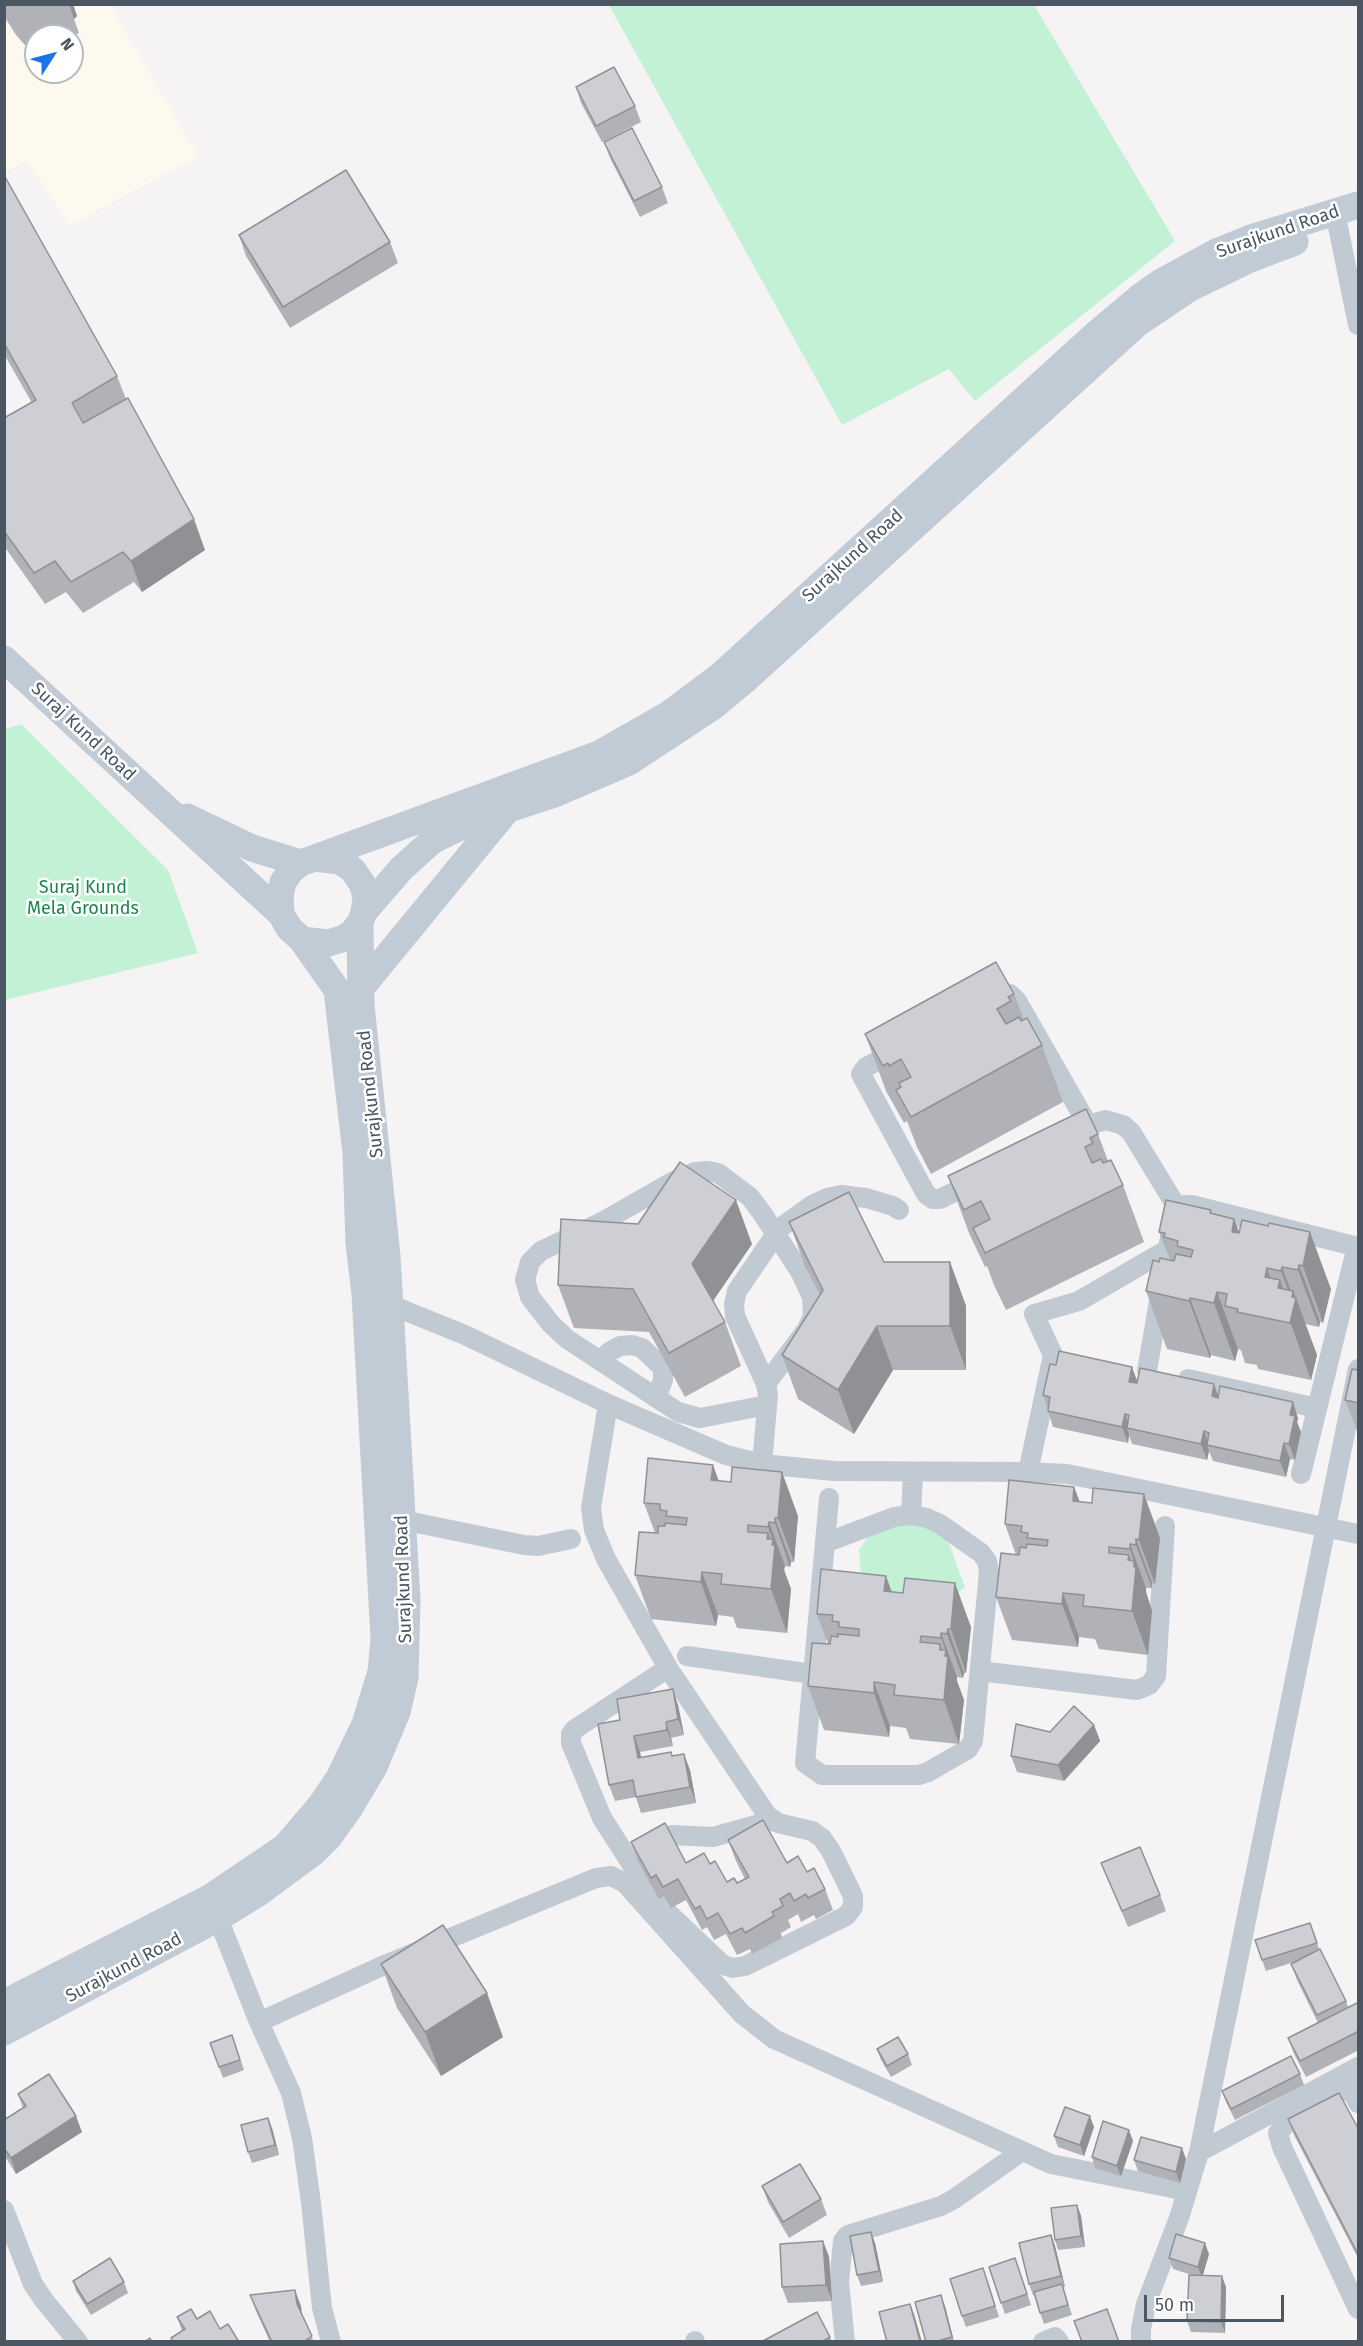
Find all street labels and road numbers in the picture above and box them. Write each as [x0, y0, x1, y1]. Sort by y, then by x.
street label: Surajkund Road [1214, 201, 1342, 263]
street label: Surajkund Road [798, 505, 908, 607]
street label: Suraj Kund Road [26, 678, 140, 786]
street label: Surajkund Road [354, 1029, 388, 1159]
street label: Surajkund Road [391, 1514, 417, 1644]
street label: Surajkund Road [62, 1928, 186, 2008]

